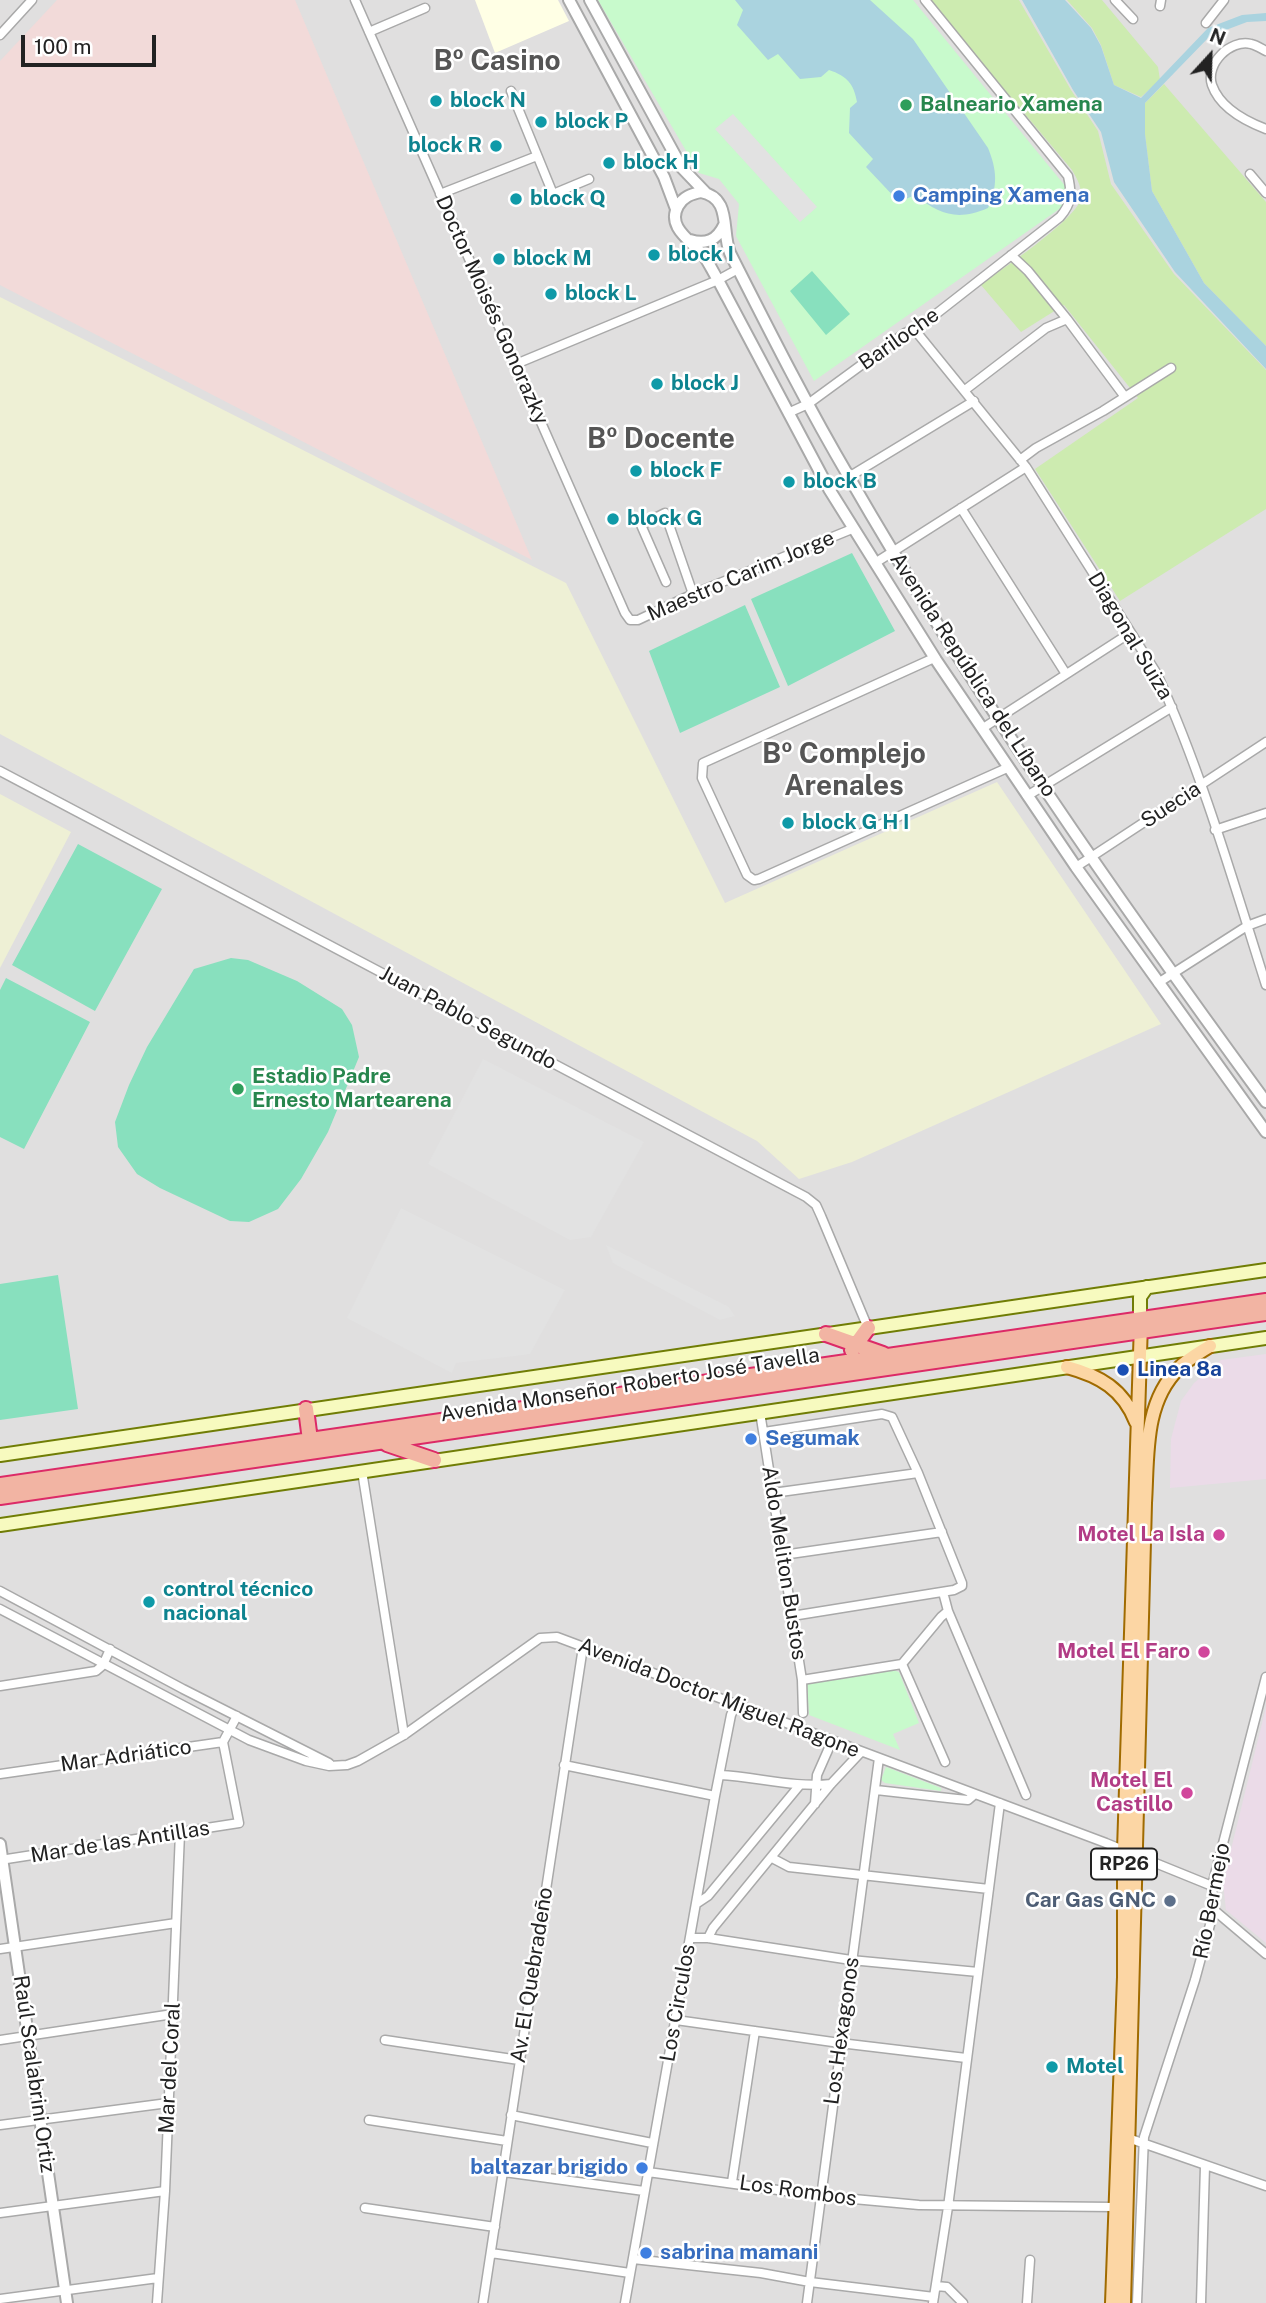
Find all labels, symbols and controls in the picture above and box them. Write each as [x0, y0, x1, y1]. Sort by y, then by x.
scale bar [24, 21, 159, 65]
north arrow [1175, 21, 1245, 91]
text: N [1207, 24, 1229, 50]
text: 100 m [34, 34, 91, 59]
district label: Bº Casino [433, 44, 561, 78]
place label: block N [450, 88, 526, 114]
place label: Balneario Xamena [920, 92, 1103, 118]
marker: block N [428, 93, 444, 109]
marker: Balneario Xamena [898, 97, 914, 113]
place label: block P [555, 109, 628, 135]
marker: block P [533, 114, 549, 130]
place label: block R [408, 133, 482, 159]
marker: block R [488, 138, 504, 154]
place label: block H [623, 150, 699, 176]
marker: block H [601, 155, 617, 171]
place label: Camping Xamena [913, 183, 1089, 209]
place label: block Q [530, 186, 606, 212]
marker: Camping Xamena [891, 188, 907, 204]
street label: Doctor Moisés Gonorazky [430, 191, 554, 429]
marker: block Q [508, 191, 524, 207]
place label: block I [668, 242, 734, 268]
place label: block M [513, 246, 592, 272]
marker: block I [646, 247, 662, 263]
marker: block M [491, 251, 507, 267]
place label: block L [565, 281, 637, 307]
marker: block L [543, 286, 559, 302]
street label: Bariloche [854, 302, 944, 376]
place label: block J [671, 371, 739, 397]
marker: block J [649, 376, 665, 392]
district label: Bº Docente [587, 422, 735, 456]
place label: block F [650, 458, 722, 484]
marker: block F [628, 463, 644, 479]
place label: block B [803, 469, 877, 495]
marker: block B [781, 474, 797, 490]
place label: block G [627, 506, 702, 532]
marker: block G [605, 511, 621, 527]
street label: Maestro Carim Jorge [644, 525, 838, 627]
street label: Avenida República del Líbano [884, 548, 1062, 802]
street label: Diagonal Suiza [1082, 568, 1178, 704]
district label: Bº Complejo Arenales [762, 737, 926, 803]
street label: Suecia [1136, 776, 1206, 834]
place label: block G H I [802, 810, 910, 836]
marker: block G H I [780, 815, 796, 831]
street label: Juan Pablo Segundo [375, 961, 561, 1075]
place label: Estadio Padre Ernesto Martearena [252, 1064, 452, 1114]
marker: Estadio Padre Ernesto Martearena [230, 1081, 246, 1097]
street label: Avenida Monseñor Roberto José Tavella [438, 1343, 822, 1427]
place label: Linea 8a [1137, 1357, 1222, 1383]
marker: Linea 8a [1115, 1362, 1131, 1378]
place label: Segumak [765, 1426, 860, 1452]
marker: Segumak [743, 1431, 759, 1447]
street label: Aldo Meliton Bustos [756, 1464, 812, 1662]
place label: Motel La Isla [1077, 1522, 1205, 1548]
marker: Motel La Isla [1211, 1527, 1227, 1543]
place label: control técnico nacional [163, 1577, 313, 1627]
marker: control técnico nacional [141, 1594, 157, 1610]
street label: Avenida Doctor Miguel Ragone [575, 1633, 863, 1763]
place label: Motel El Faro [1057, 1639, 1190, 1665]
marker: Motel El Faro [1196, 1644, 1212, 1660]
street label: Mar Adriático [59, 1734, 193, 1778]
place label: Motel El Castillo [1090, 1768, 1173, 1818]
marker: Motel El Castillo [1179, 1785, 1195, 1801]
street label: Mar de las Antillas [29, 1815, 211, 1869]
street label: Río Bermejo [1188, 1841, 1236, 1961]
road number: RP26 [1091, 1848, 1157, 1880]
street label: Av. El Quebradeño [506, 1885, 558, 2065]
place label: Car Gas GNC [1025, 1888, 1156, 1914]
marker: Car Gas GNC [1162, 1893, 1178, 1909]
street label: Los Circulos [655, 1942, 701, 2064]
street label: Los Hexagonos [819, 1956, 865, 2106]
street label: Raúl Scalabrini Ortiz [8, 1974, 60, 2174]
street label: Mar del Coral [154, 2002, 186, 2134]
place label: Motel [1066, 2054, 1124, 2080]
marker: Motel [1044, 2059, 1060, 2075]
place label: baltazar brigido [470, 2155, 628, 2181]
marker: baltazar brigido [634, 2160, 650, 2176]
street label: Los Rombos [738, 2170, 858, 2212]
place label: sabrina mamani [660, 2240, 818, 2266]
marker: sabrina mamani [638, 2245, 654, 2261]

